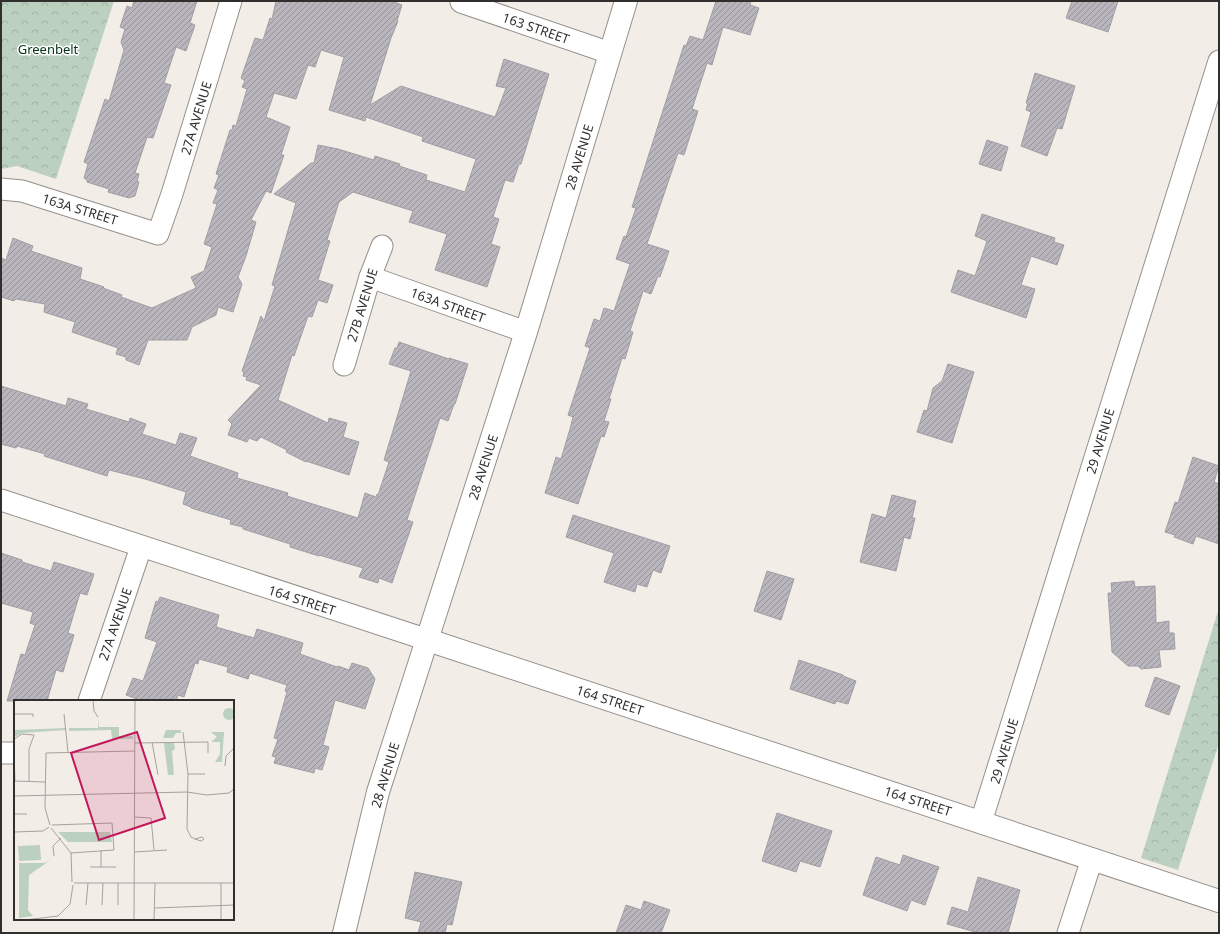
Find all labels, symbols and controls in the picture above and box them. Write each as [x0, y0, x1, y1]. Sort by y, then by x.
street label: 163 STREET [500, 8, 573, 48]
park label: Greenbelt [18, 40, 79, 58]
street label: 27A AVENUE [176, 79, 216, 157]
street label: 28 AVENUE [560, 122, 598, 192]
street label: 163A STREET [40, 189, 121, 229]
street label: 27B AVENUE [342, 266, 382, 344]
street label: 163A STREET [408, 283, 489, 327]
street label: 29 AVENUE [1081, 406, 1119, 476]
street label: 28 AVENUE [464, 432, 502, 502]
street label: 164 STREET [266, 581, 339, 620]
street label: 27A AVENUE [94, 585, 136, 663]
street label: 164 STREET [574, 681, 647, 720]
inset map [14, 700, 234, 920]
street label: 29 AVENUE [985, 716, 1023, 786]
street label: 28 AVENUE [366, 740, 404, 810]
street label: 164 STREET [882, 782, 955, 821]

